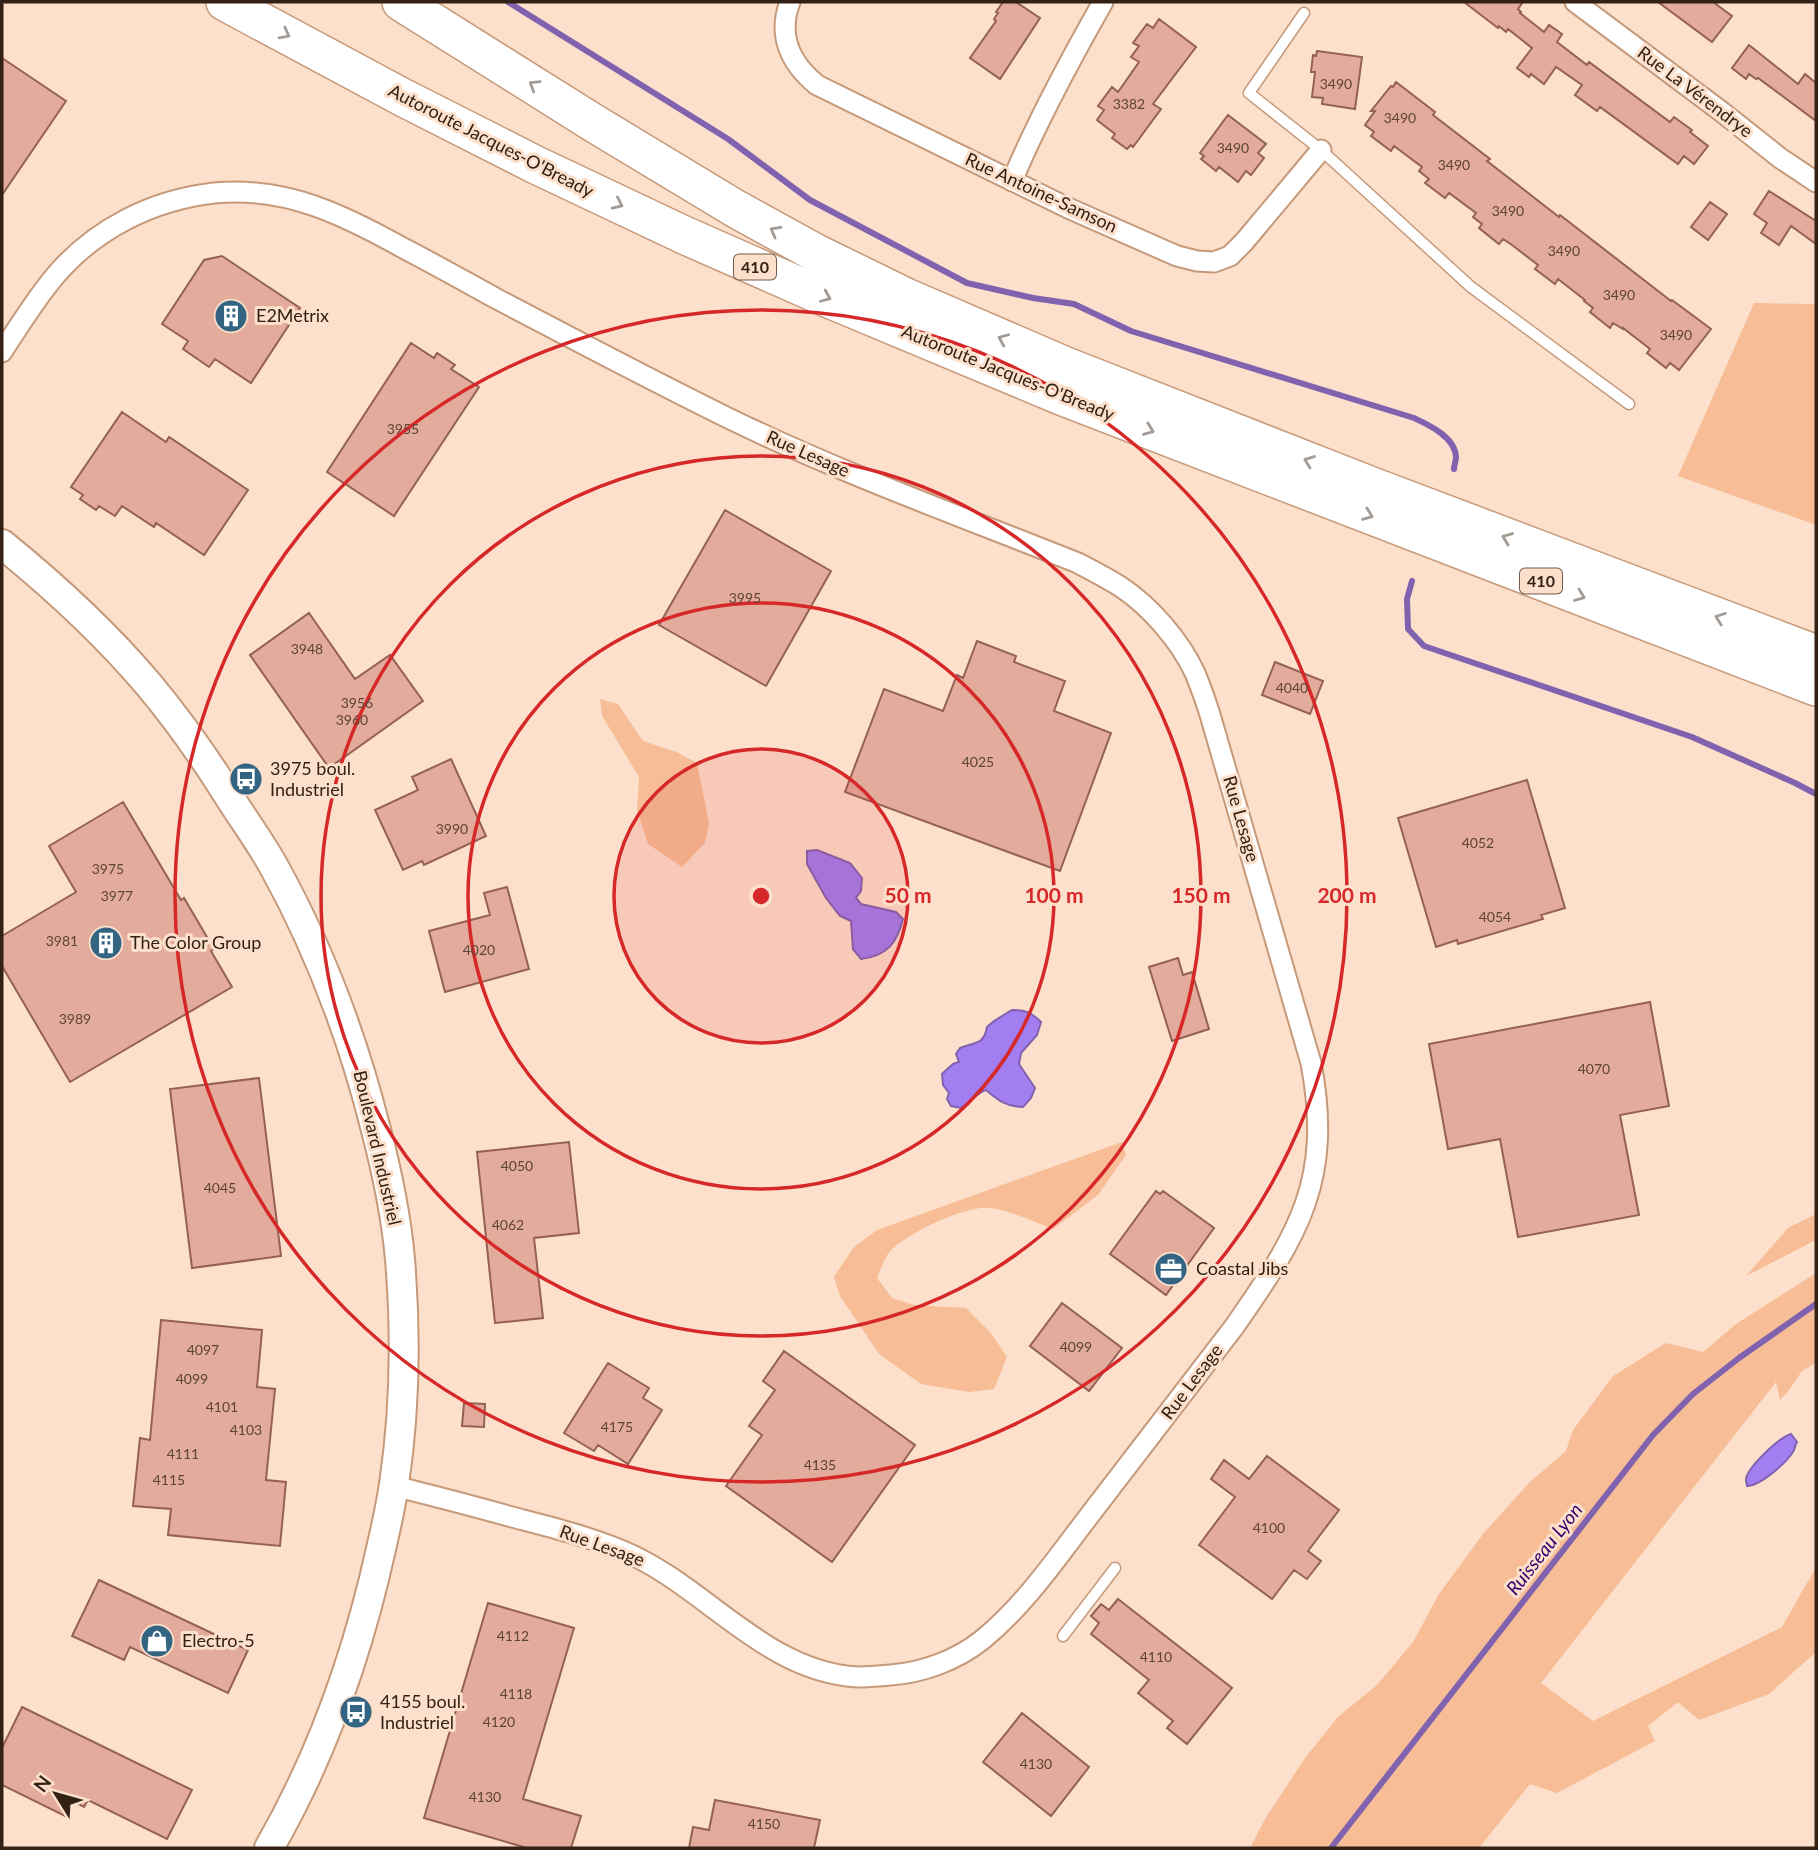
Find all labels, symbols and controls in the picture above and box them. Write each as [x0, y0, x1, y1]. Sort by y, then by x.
one-way arrow [277, 26, 290, 39]
street label: Rue La Vérendrye [1634, 41, 1758, 142]
house number: 3490 [1320, 75, 1352, 92]
street label: Autoroute Jacques-O'Bready [385, 79, 598, 202]
one-way arrow [529, 81, 542, 94]
house number: 3382 [1113, 95, 1145, 112]
house number: 3490 [1384, 109, 1416, 126]
house number: 3490 [1217, 139, 1249, 156]
street label: Rue Antoine-Samson [962, 147, 1121, 237]
house number: 3490 [1438, 156, 1470, 173]
one-way arrow [611, 196, 623, 210]
house number: 3490 [1492, 202, 1524, 219]
one-way arrow [770, 226, 782, 239]
house number: 3490 [1548, 242, 1580, 259]
road number: 410 [734, 255, 776, 280]
house number: 3490 [1603, 286, 1635, 303]
one-way arrow [819, 289, 831, 303]
building icon: E2Metrix [212, 297, 250, 335]
place label: E2Metrix [256, 304, 329, 326]
street label: Autoroute Jacques-O'Bready [899, 319, 1119, 425]
house number: 3490 [1660, 326, 1692, 343]
one-way arrow [997, 333, 1010, 347]
house number: 3955 [387, 420, 419, 437]
one-way arrow [1143, 422, 1155, 436]
street label: Rue Lesage [763, 425, 853, 481]
one-way arrow [1303, 456, 1315, 470]
one-way arrow [1362, 506, 1374, 520]
one-way arrow [1501, 532, 1513, 546]
road number: 410 [1520, 568, 1562, 594]
one-way arrow [1574, 588, 1586, 602]
house number: 3995 [729, 589, 761, 606]
one-way arrow [1714, 612, 1726, 626]
house number: 3948 [291, 640, 323, 657]
house number: 4040 [1276, 679, 1308, 696]
house number: 3956 [341, 694, 373, 711]
house number: 3960 [336, 711, 368, 728]
house number: 4025 [962, 753, 994, 770]
place label: 3975 boul. Industriel [270, 757, 355, 800]
bus stop icon: 3975 boul. Industriel [227, 760, 265, 798]
street label: Rue Lesage [1219, 773, 1265, 864]
house number: 3990 [436, 820, 468, 837]
house number: 4052 [1462, 834, 1494, 851]
house number: 3975 [92, 860, 124, 877]
text: 50 m [884, 882, 932, 907]
text: 100 m [1024, 882, 1084, 907]
text: 150 m [1171, 882, 1231, 907]
text: 200 m [1317, 882, 1377, 907]
centre of rings [749, 884, 773, 908]
house number: 3977 [101, 887, 133, 904]
house number: 4054 [1479, 908, 1511, 925]
building icon: The Color Group [87, 924, 125, 962]
place label: The Color Group [130, 931, 261, 953]
house number: 3981 [46, 932, 78, 949]
house number: 4020 [463, 941, 495, 958]
house number: 3989 [59, 1010, 91, 1027]
house number: 4070 [1578, 1060, 1610, 1077]
street label: Boulevard Industriel [349, 1068, 406, 1227]
house number: 4050 [501, 1157, 533, 1174]
house number: 4045 [204, 1179, 236, 1196]
house number: 4062 [492, 1216, 524, 1233]
office icon: Coastal Jibs [1152, 1250, 1190, 1288]
place label: Coastal Jibs [1196, 1257, 1288, 1279]
house number: 4099 [1060, 1338, 1092, 1355]
street label: Rue Lesage [1156, 1339, 1227, 1423]
house number: 4097 [187, 1341, 219, 1358]
house number: 4099 [176, 1370, 208, 1387]
house number: 4101 [206, 1398, 238, 1415]
house number: 4175 [601, 1418, 633, 1435]
house number: 4103 [230, 1421, 262, 1438]
house number: 4111 [167, 1445, 199, 1462]
house number: 4135 [804, 1456, 836, 1473]
house number: 4115 [153, 1471, 185, 1488]
water label: Ruisseau Lyon [1501, 1498, 1586, 1599]
house number: 4100 [1253, 1519, 1285, 1536]
street label: Rue Lesage [557, 1520, 648, 1571]
shop icon: Electro-5 [138, 1622, 176, 1660]
house number: 4112 [497, 1627, 529, 1644]
place label: Electro-5 [182, 1629, 255, 1651]
house number: 4110 [1140, 1648, 1172, 1665]
house number: 4118 [500, 1685, 532, 1702]
place label: 4155 boul. Industriel [380, 1690, 465, 1733]
bus stop icon: 4155 boul. Industriel [337, 1693, 375, 1731]
house number: 4120 [483, 1713, 515, 1730]
house number: 4130 [1020, 1755, 1052, 1772]
north arrow [21, 1759, 91, 1829]
text: N [28, 1771, 56, 1796]
house number: 4130 [469, 1788, 501, 1805]
house number: 4150 [748, 1815, 780, 1832]

